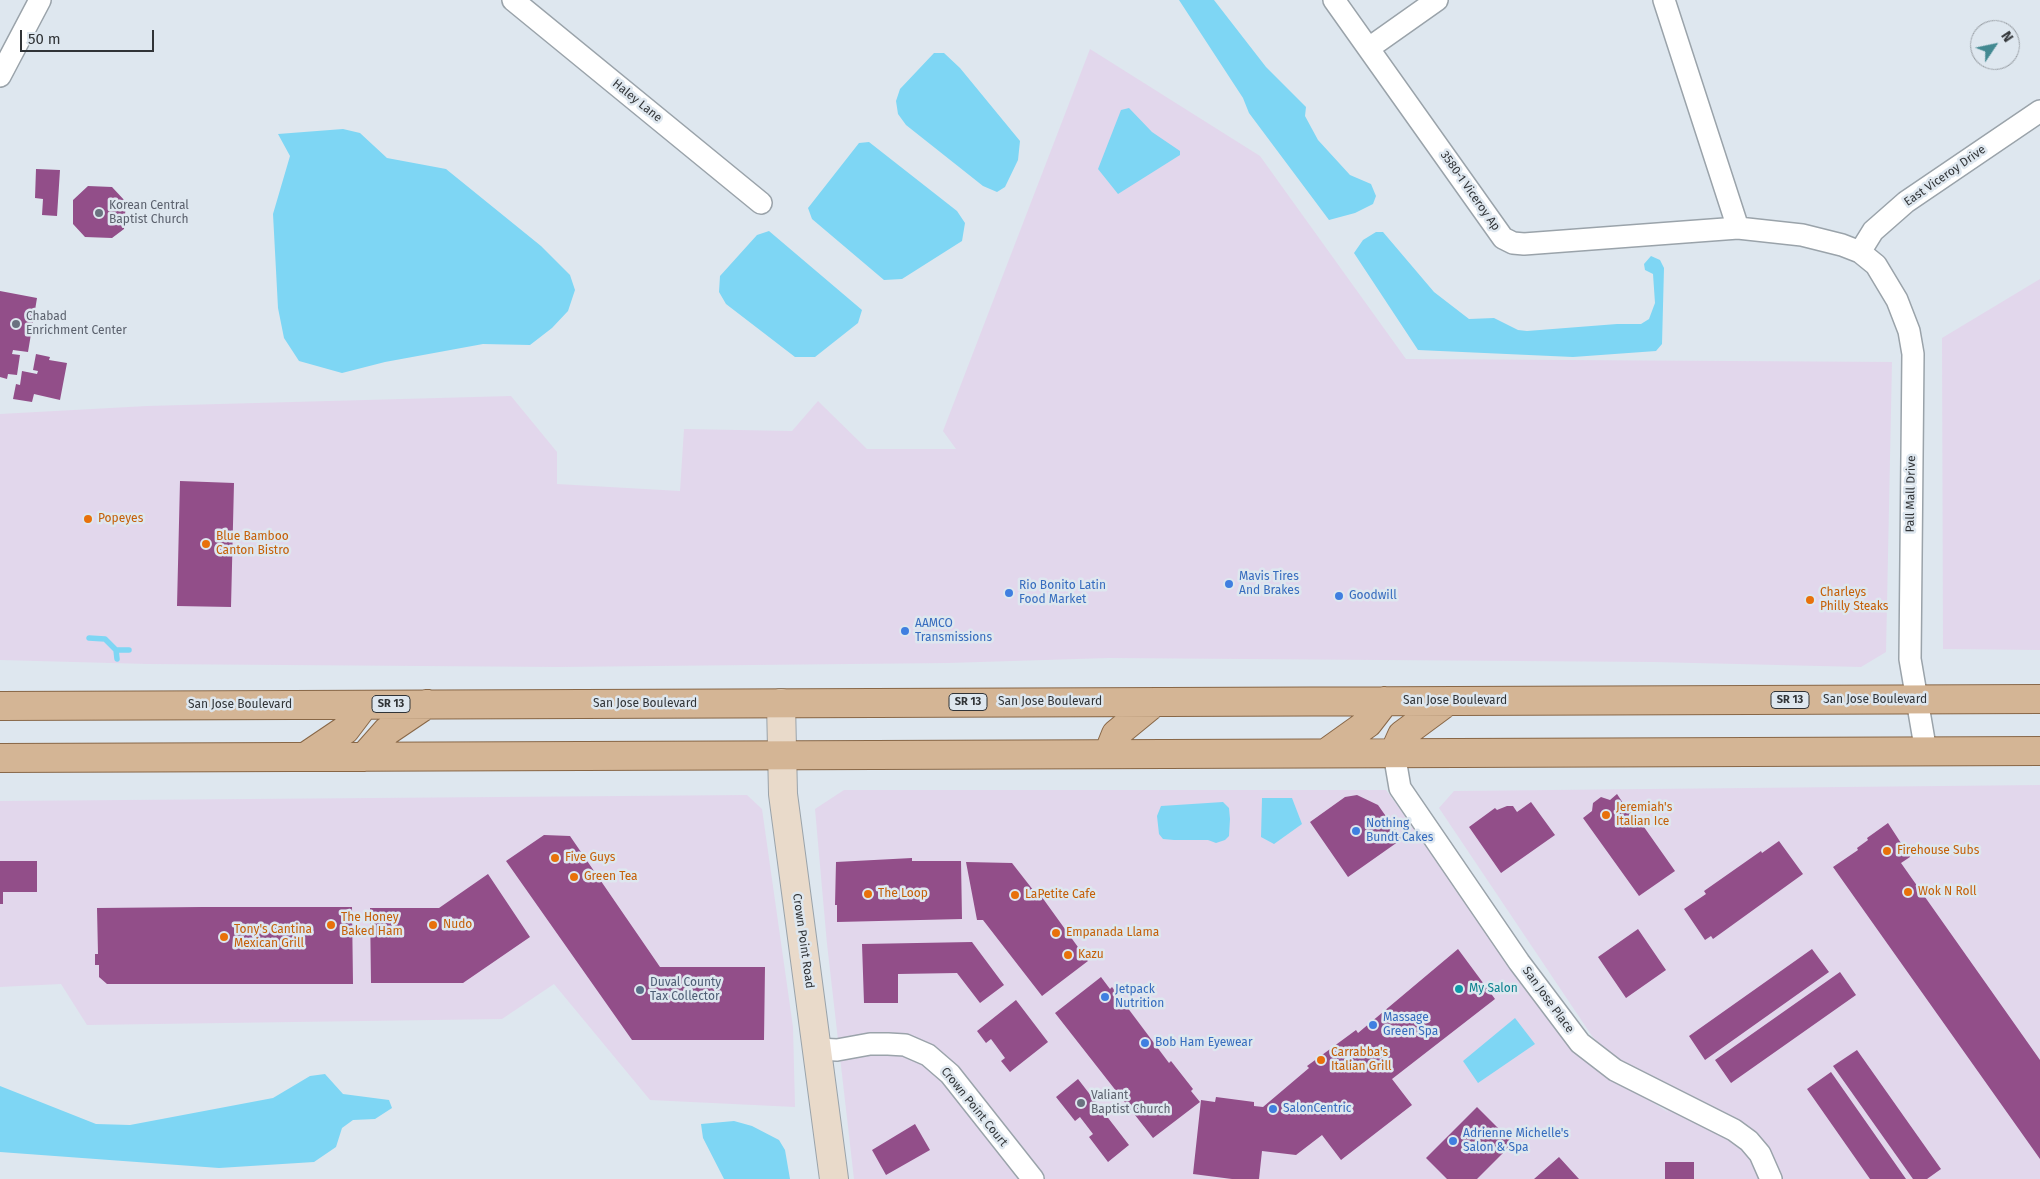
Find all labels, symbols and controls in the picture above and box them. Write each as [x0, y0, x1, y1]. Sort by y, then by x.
scale bar [22, 20, 156, 52]
north arrow [1970, 20, 2020, 70]
text: N [1997, 28, 2017, 45]
text: 50 m [28, 30, 61, 48]
street label: Haley Lane [609, 77, 665, 125]
street label: East Viceroy Drive [1901, 142, 1989, 210]
street label: 3580-1 Viceroy Ap [1437, 148, 1503, 234]
place label: Korean Central Baptist Church [109, 199, 189, 227]
marker: Korean Central Baptist Church [93, 207, 105, 219]
place label: Chabad Enrichment Center [26, 310, 127, 338]
marker: Chabad Enrichment Center [10, 318, 22, 330]
street label: Pall Mall Drive [1903, 455, 1919, 533]
place label: Popeyes [98, 512, 143, 526]
marker: Popeyes [82, 513, 94, 525]
place label: Blue Bamboo Canton Bistro [216, 530, 289, 558]
marker: Blue Bamboo Canton Bistro [200, 538, 212, 550]
place label: Mavis Tires And Brakes [1239, 570, 1299, 598]
marker: Mavis Tires And Brakes [1223, 578, 1235, 590]
place label: Rio Bonito Latin Food Market [1019, 579, 1106, 607]
place label: Charleys Philly Steaks [1820, 586, 1888, 614]
marker: Rio Bonito Latin Food Market [1003, 587, 1015, 599]
place label: Goodwill [1349, 589, 1397, 603]
marker: Goodwill [1333, 590, 1345, 602]
marker: Charleys Philly Steaks [1804, 594, 1816, 606]
place label: AAMCO Transmissions [915, 617, 992, 645]
marker: AAMCO Transmissions [899, 625, 911, 637]
road number: SR 13 [1771, 692, 1809, 708]
street label: San Jose Boulevard [1823, 693, 1927, 707]
road number: SR 13 [949, 694, 987, 710]
street label: San Jose Boulevard [1403, 694, 1507, 708]
street label: San Jose Boulevard [998, 695, 1102, 709]
road number: SR 13 [372, 696, 410, 712]
street label: San Jose Boulevard [593, 697, 697, 711]
street label: San Jose Boulevard [188, 698, 292, 712]
place label: Jeremiah's Italian Ice [1616, 801, 1672, 829]
marker: Jeremiah's Italian Ice [1600, 809, 1612, 821]
place label: Nothing Bundt Cakes [1366, 817, 1433, 845]
marker: Nothing Bundt Cakes [1350, 825, 1362, 837]
place label: Firehouse Subs [1897, 844, 1979, 858]
marker: Firehouse Subs [1881, 845, 1893, 857]
place label: Five Guys [565, 851, 615, 865]
marker: Five Guys [549, 852, 561, 864]
place label: Green Tea [584, 870, 638, 884]
marker: Green Tea [568, 871, 580, 883]
place label: Wok N Roll [1918, 885, 1977, 899]
marker: Wok N Roll [1902, 886, 1914, 898]
place label: The Loop [878, 887, 928, 901]
marker: The Loop [862, 888, 874, 900]
place label: LaPetite Cafe [1025, 888, 1096, 902]
marker: LaPetite Cafe [1009, 889, 1021, 901]
street label: Crown Point Road [789, 893, 817, 989]
place label: The Honey Baked Ham [341, 911, 403, 939]
place label: Nudo [443, 918, 472, 932]
marker: The Honey Baked Ham [325, 919, 337, 931]
marker: Nudo [427, 919, 439, 931]
place label: Tony's Cantina Mexican Grill [234, 923, 312, 951]
place label: Empanada Llama [1066, 926, 1159, 940]
marker: Empanada Llama [1050, 927, 1062, 939]
marker: Tony's Cantina Mexican Grill [218, 931, 230, 943]
place label: Kazu [1078, 948, 1104, 962]
marker: Kazu [1062, 949, 1074, 961]
street label: San Jose Place [1519, 964, 1577, 1036]
place label: Duval County Tax Collector [650, 976, 721, 1004]
place label: My Salon [1469, 982, 1518, 996]
place label: Jetpack Nutrition [1115, 983, 1164, 1011]
marker: My Salon [1453, 983, 1465, 995]
marker: Duval County Tax Collector [634, 984, 646, 996]
marker: Jetpack Nutrition [1099, 991, 1111, 1003]
place label: Massage Green Spa [1383, 1011, 1438, 1039]
marker: Massage Green Spa [1367, 1019, 1379, 1031]
place label: Bob Ham Eyewear [1155, 1036, 1253, 1050]
marker: Bob Ham Eyewear [1139, 1037, 1151, 1049]
place label: Carrabba's Italian Grill [1331, 1046, 1391, 1074]
marker: Carrabba's Italian Grill [1315, 1054, 1327, 1066]
street label: Crown Point Court [938, 1065, 1010, 1149]
place label: Valiant Baptist Church [1091, 1089, 1170, 1117]
marker: Valiant Baptist Church [1075, 1097, 1087, 1109]
place label: SalonCentric [1283, 1102, 1352, 1116]
marker: SalonCentric [1267, 1103, 1279, 1115]
place label: Adrienne Michelle's Salon & Spa [1463, 1127, 1569, 1155]
marker: Adrienne Michelle's Salon & Spa [1447, 1135, 1459, 1147]

